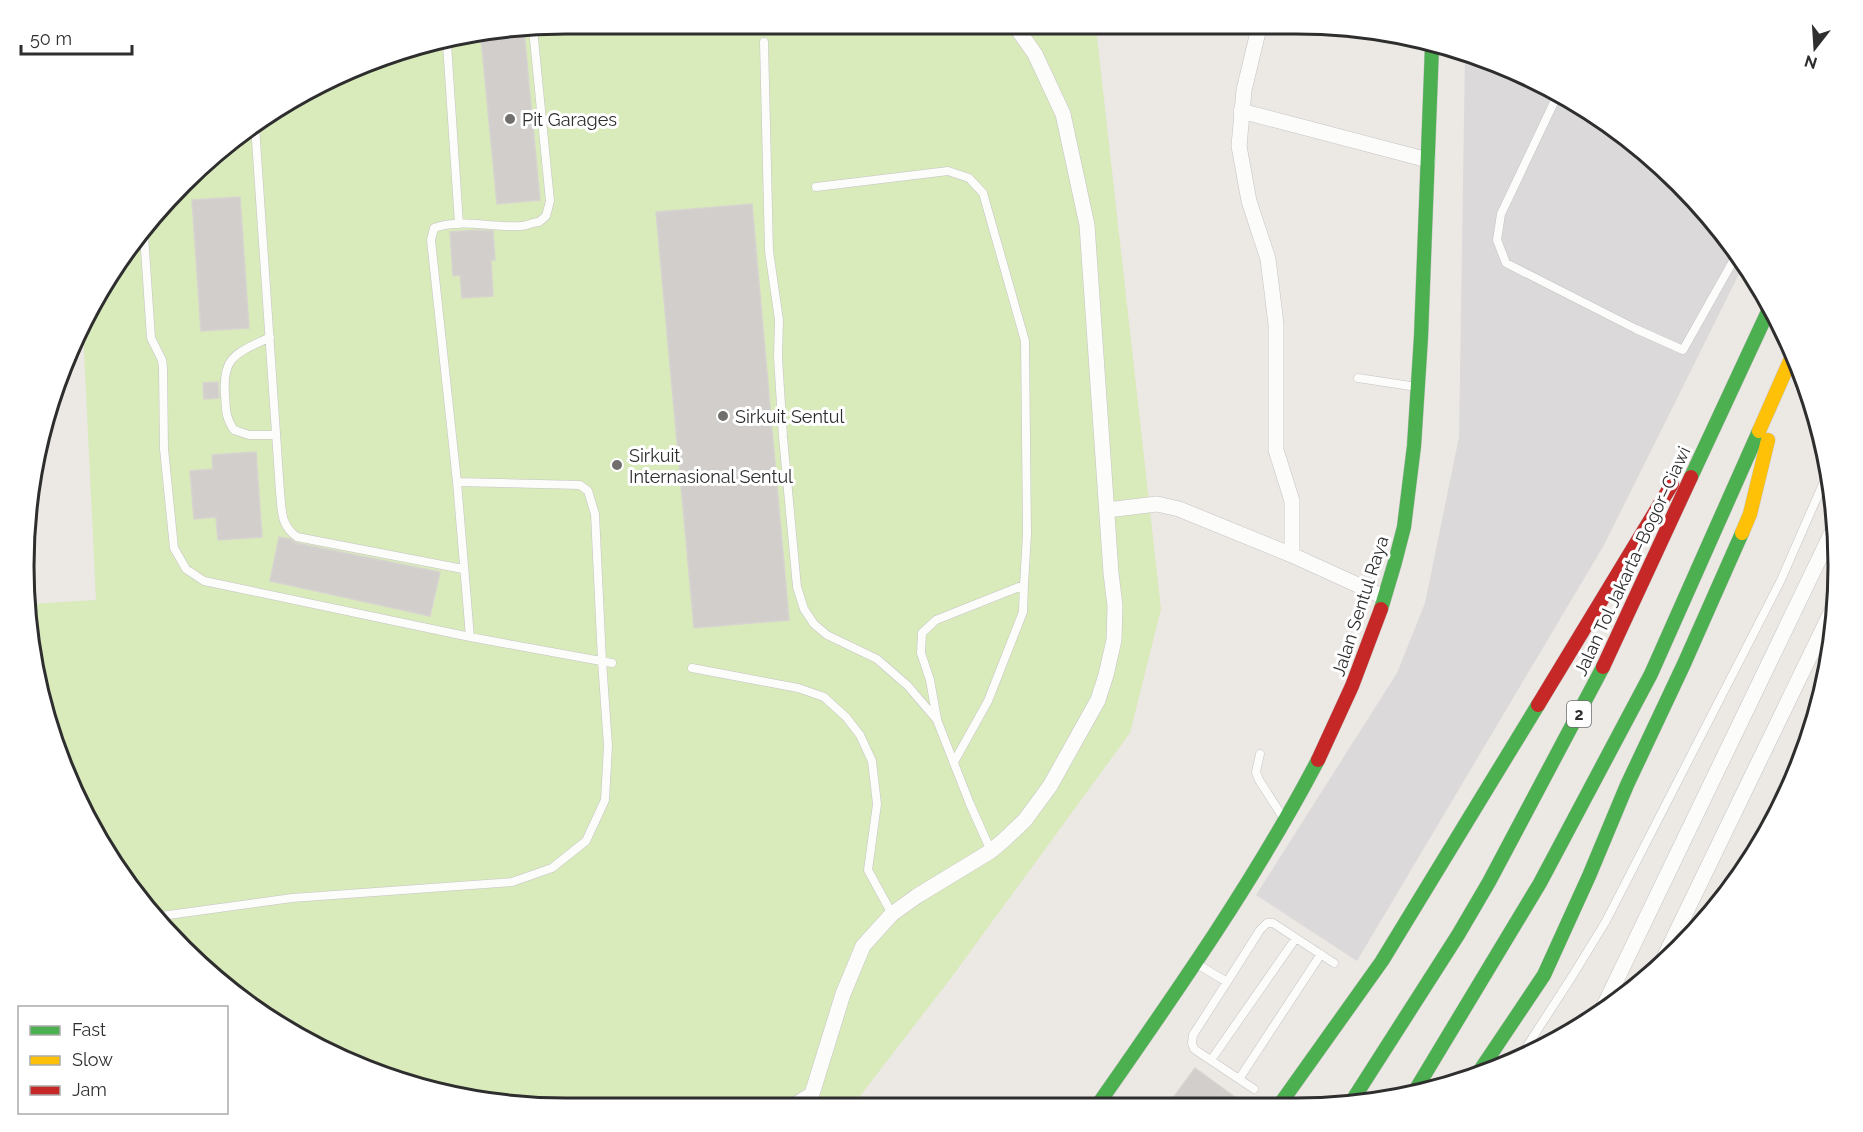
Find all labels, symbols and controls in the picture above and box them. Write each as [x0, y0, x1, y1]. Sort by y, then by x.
scale bar [21, 18, 132, 56]
north arrow [1785, 18, 1845, 78]
text: 50 m [30, 28, 72, 49]
text: N [1802, 51, 1819, 73]
place label: Pit Garages [522, 109, 617, 130]
marker: Pit Garages [503, 112, 517, 126]
place label: Sirkuit Sentul [735, 406, 845, 427]
marker: Sirkuit Sentul [716, 409, 730, 423]
street label: Jalan Tol Jakarta–Bogor–Ciawi [1570, 443, 1694, 679]
place label: Sirkuit Internasional Sentul [629, 445, 793, 487]
marker: Sirkuit Internasional Sentul [610, 458, 624, 472]
street label: Jalan Sentul Raya [1327, 533, 1393, 679]
road number: 2 [1567, 701, 1591, 727]
legend [18, 1006, 228, 1114]
text: Fast [72, 1019, 106, 1040]
text: Slow [72, 1049, 113, 1070]
text: Jam [72, 1079, 107, 1100]

